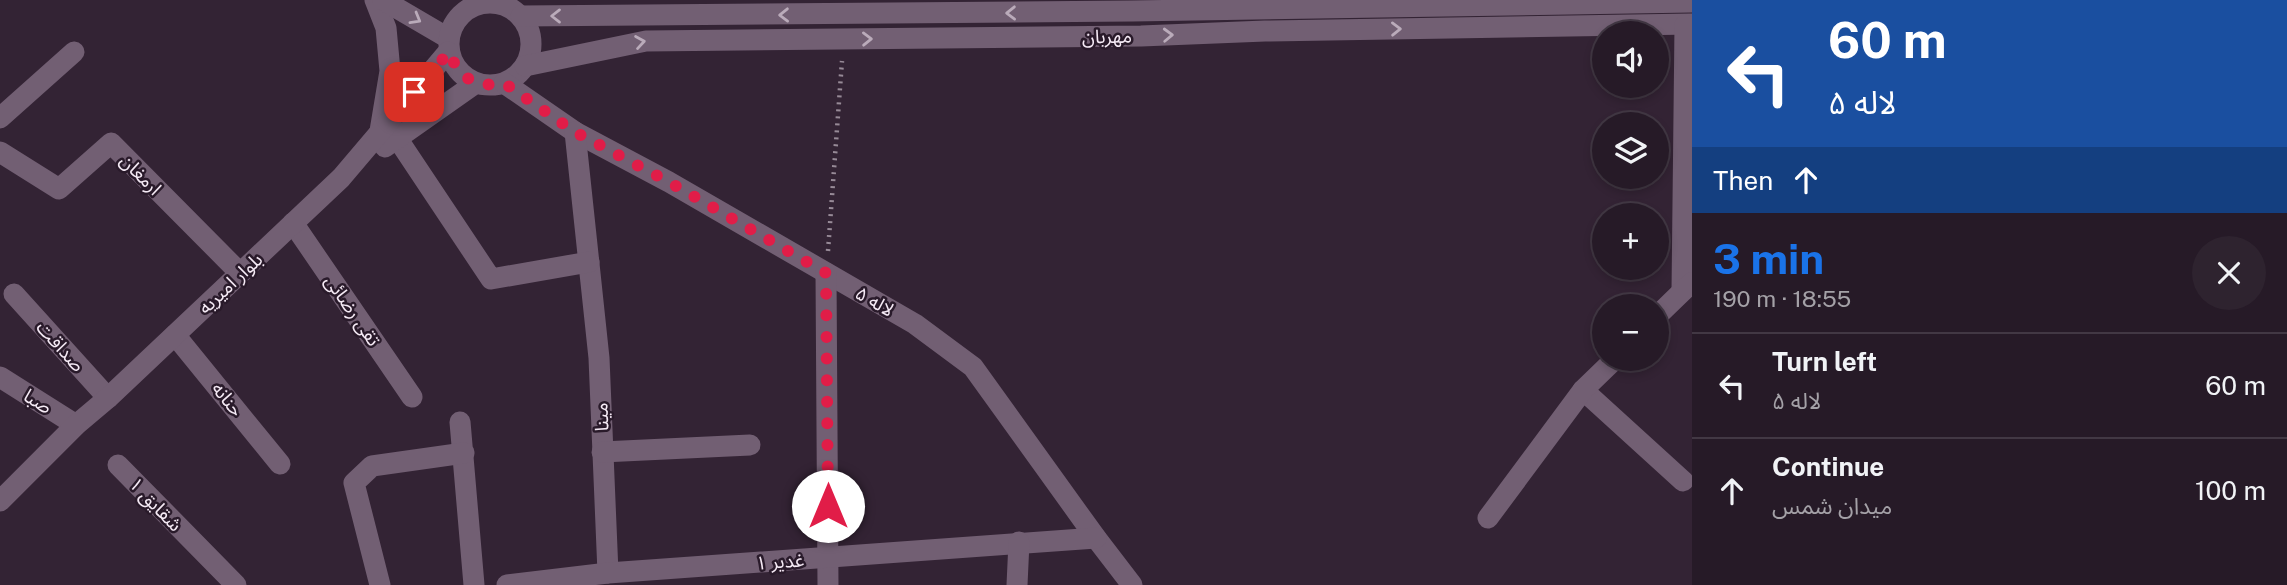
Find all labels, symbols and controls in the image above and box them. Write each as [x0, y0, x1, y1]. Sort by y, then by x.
one-way arrow [1006, 5, 1017, 20]
one-way arrow [778, 7, 789, 23]
one-way arrow [551, 8, 561, 24]
one-way arrow [408, 11, 421, 24]
text: 60 m [1828, 11, 1947, 69]
one-way arrow [1391, 21, 1401, 37]
map controls [1592, 21, 1669, 371]
button: sound [1592, 21, 1669, 98]
street label: مهربان [1082, 25, 1132, 48]
one-way arrow [1163, 27, 1174, 42]
icon: left [1713, 28, 1804, 119]
one-way arrow [862, 31, 873, 46]
one-way arrow [634, 35, 646, 50]
pin [384, 62, 444, 122]
icon: arrive [395, 73, 433, 111]
text: لاله ۵ [1828, 84, 1897, 121]
button: layers [1592, 112, 1669, 189]
street label: ارمغان [115, 149, 166, 200]
icon: ahead [1787, 161, 1825, 199]
text: Then [1713, 165, 1773, 196]
button: + [1592, 203, 1669, 280]
text: 3 min [1713, 234, 1824, 283]
button: close [2192, 236, 2266, 310]
street label: بلوار امیریه [193, 248, 267, 319]
street label: تقی رضائی [320, 270, 385, 350]
street label: لاله ۵ [852, 281, 898, 321]
text: 190 m · 18:55 [1713, 285, 1851, 312]
button: − [1592, 294, 1669, 371]
street label: صداقت [32, 316, 90, 376]
text: Turn left [1772, 346, 1877, 377]
icon: left [1713, 367, 1751, 405]
text: 60 m [2205, 370, 2266, 401]
street label: حنانه [208, 377, 248, 421]
street label: صبا [20, 384, 56, 418]
text: لاله ۵ [1772, 387, 1821, 414]
street label: مینا [589, 402, 613, 432]
text: Continue [1772, 451, 1884, 482]
position arrow [791, 469, 865, 543]
street label: شقایق ۱ [124, 472, 187, 536]
icon: ahead [1713, 472, 1751, 510]
text: 100 m [2195, 475, 2266, 506]
text: میدان شمس [1772, 492, 1892, 519]
street label: غدیر ۱ [755, 548, 805, 575]

